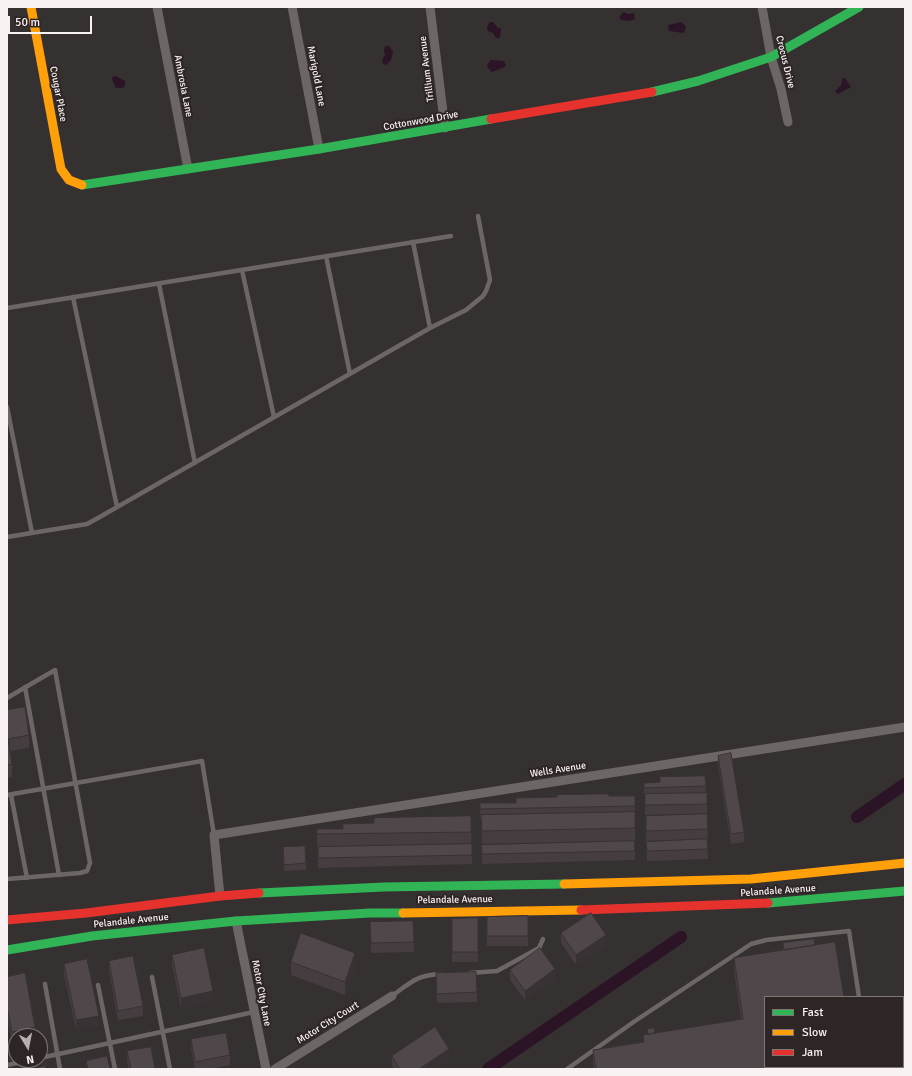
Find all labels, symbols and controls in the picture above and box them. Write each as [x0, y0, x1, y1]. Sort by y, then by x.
scale bar [10, 8, 94, 34]
text: 50 m [15, 15, 40, 30]
street label: Crocus Drive [773, 34, 797, 90]
street label: Trillium Avenue [417, 35, 437, 103]
street label: Marigold Lane [304, 45, 328, 107]
street label: Ambrosia Lane [171, 54, 195, 118]
street label: Cougar Place [47, 65, 69, 123]
street label: Cottonwood Drive [383, 109, 459, 133]
street label: Wells Avenue [529, 760, 587, 780]
street label: Pelandale Avenue [740, 882, 816, 900]
street label: Pelandale Avenue [417, 893, 493, 907]
street label: Pelandale Avenue [93, 911, 169, 931]
street label: Motor City Lane [249, 959, 273, 1027]
legend [764, 996, 904, 1068]
street label: Motor City Court [295, 999, 361, 1047]
text: Fast [802, 1005, 823, 1020]
text: Slow [802, 1025, 827, 1040]
north arrow [8, 1028, 48, 1068]
text: Jam [802, 1045, 823, 1060]
text: N [25, 1052, 35, 1066]

